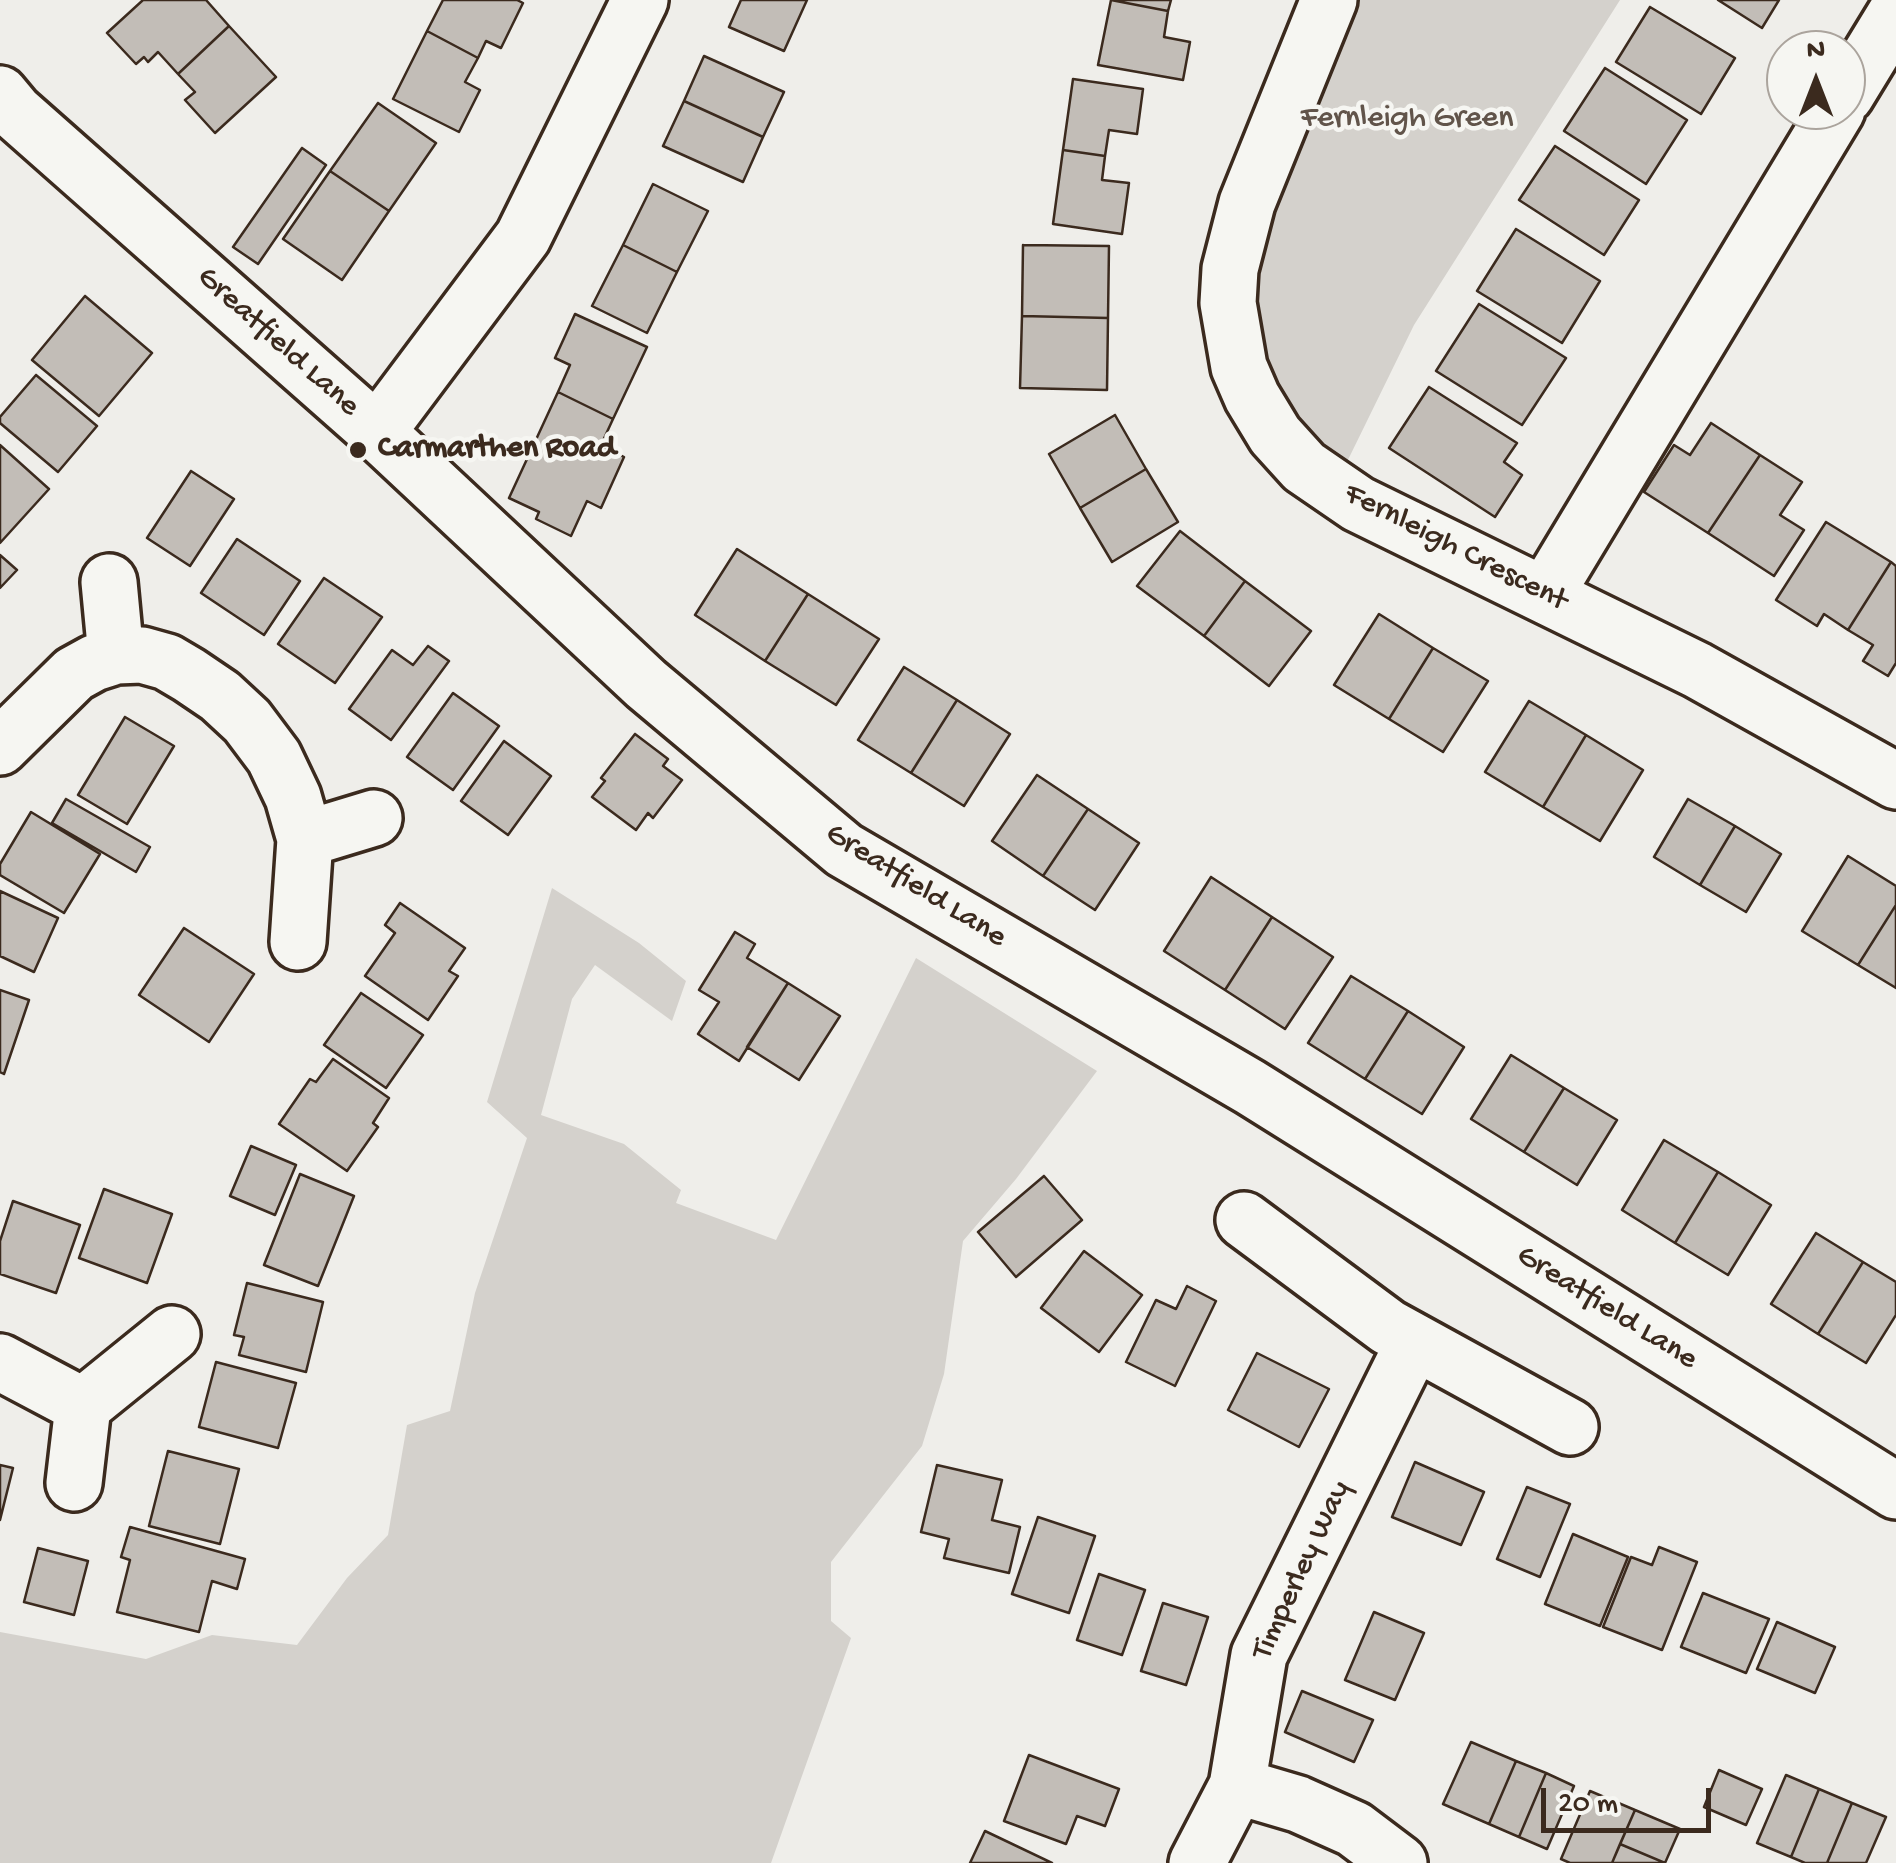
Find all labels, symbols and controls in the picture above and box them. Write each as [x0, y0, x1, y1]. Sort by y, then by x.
north arrow [1766, 30, 1866, 130]
text: N [1807, 35, 1825, 68]
park label: Fernleigh Green [1301, 101, 1513, 139]
street label: Greatfield Lane [187, 260, 367, 426]
place label: Carmarthen Road [378, 431, 616, 469]
marker: Carmarthen Road [347, 439, 369, 461]
street label: Fernleigh Crescent [1337, 476, 1573, 622]
street label: Greatfield Lane [817, 816, 1013, 958]
street label: Greatfield Lane [1508, 1238, 1704, 1380]
street label: Timperley Way [1245, 1475, 1361, 1667]
scale bar [1546, 1768, 1716, 1830]
text: 20 m [1558, 1788, 1618, 1823]

